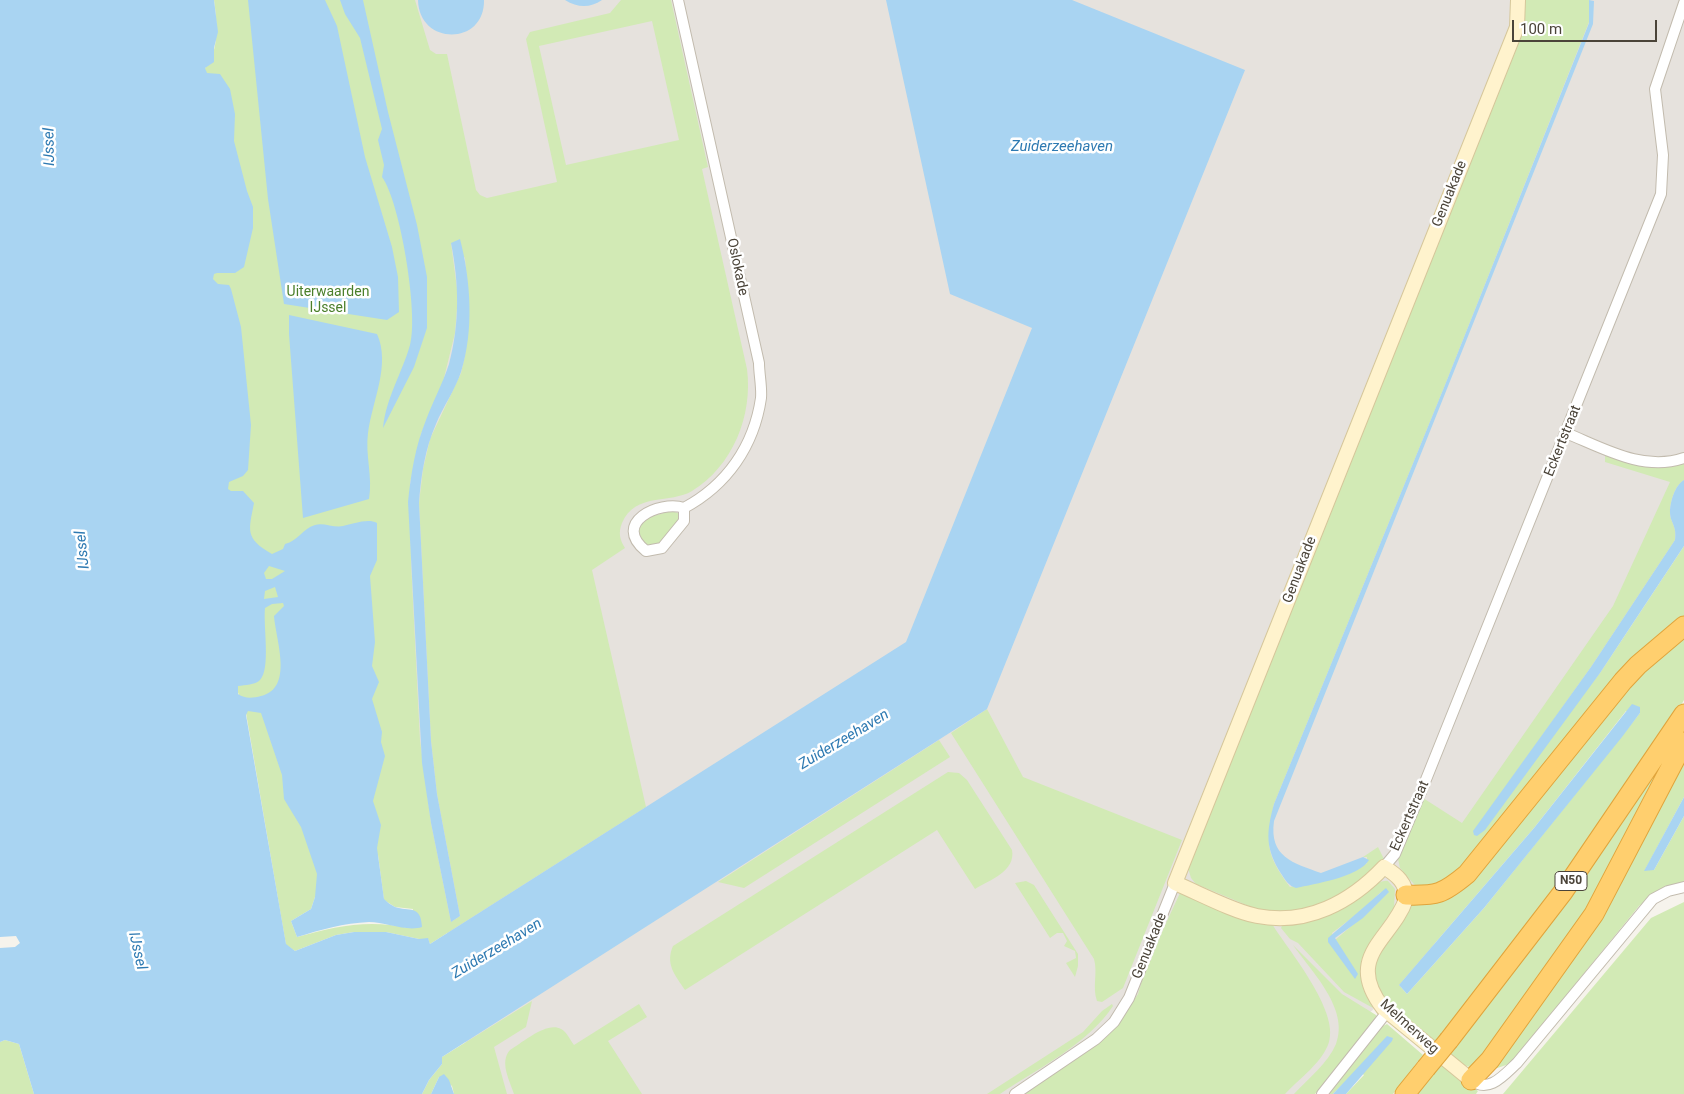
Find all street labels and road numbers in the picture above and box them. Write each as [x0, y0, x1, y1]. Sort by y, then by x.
street label: Genuakade [1429, 158, 1471, 230]
street label: Oslokade [723, 237, 751, 297]
street label: Eckertstraat [1541, 403, 1585, 479]
street label: Genuakade [1280, 534, 1320, 606]
street label: Eckertstraat [1387, 778, 1433, 854]
road number: N50 [1555, 871, 1587, 890]
street label: Genuakade [1129, 910, 1171, 982]
street label: Melmerweg [1376, 996, 1442, 1058]

